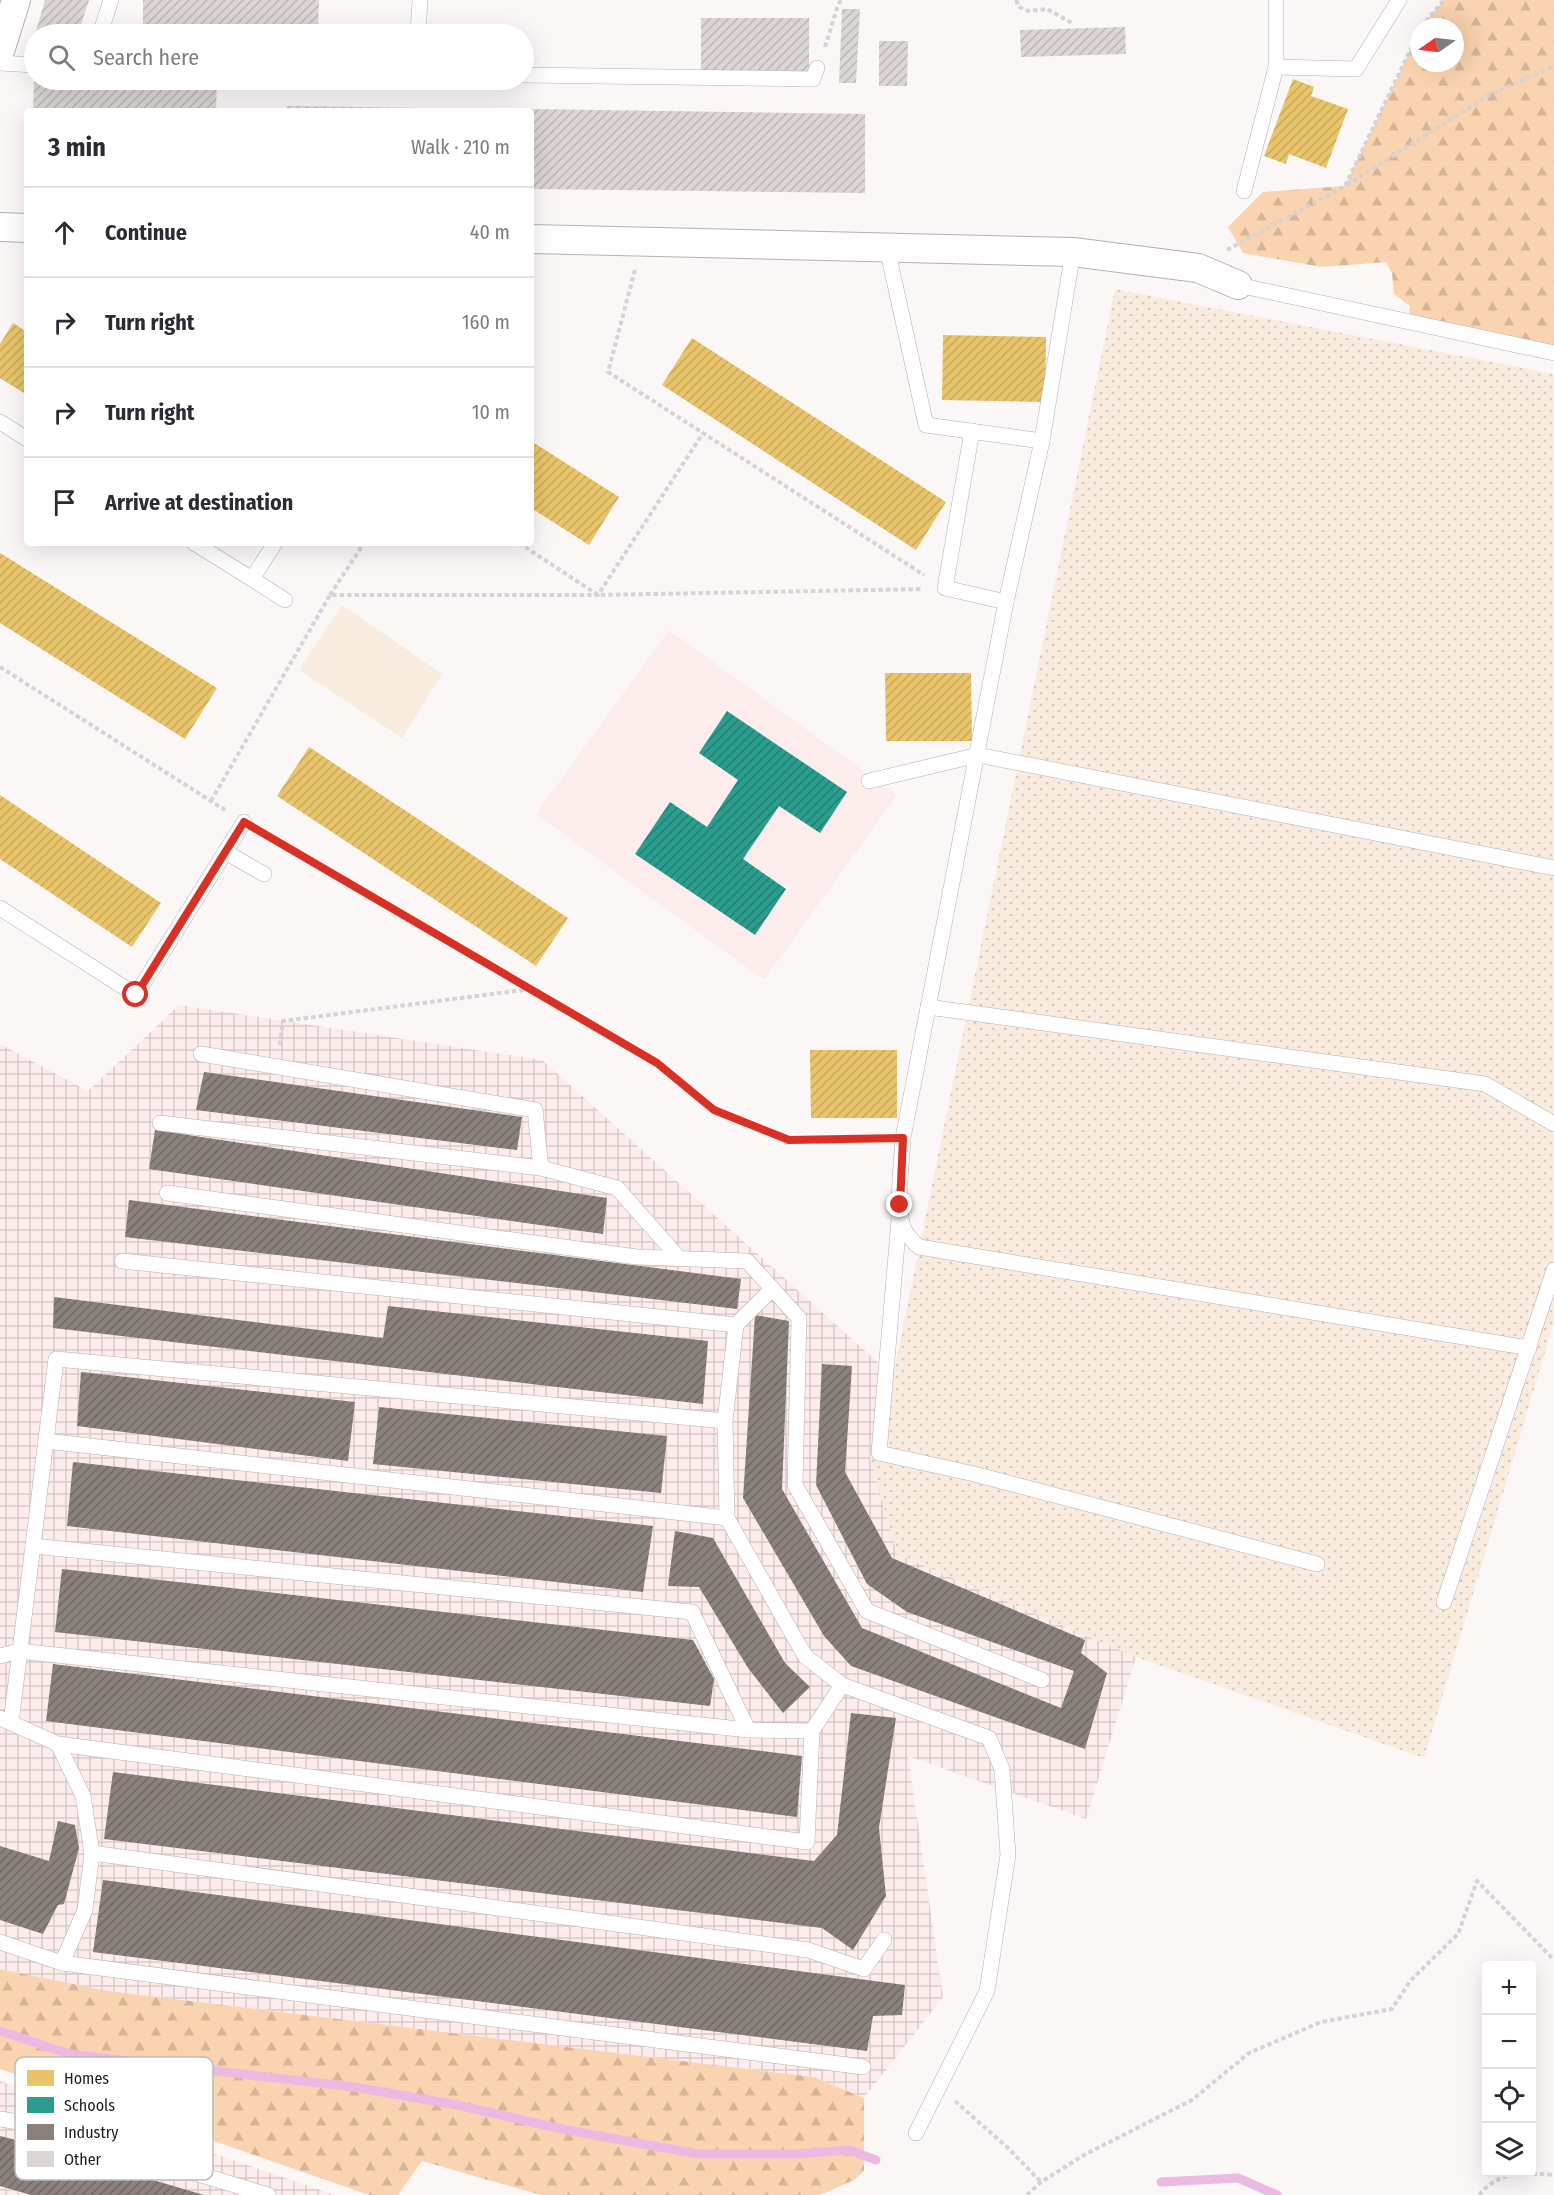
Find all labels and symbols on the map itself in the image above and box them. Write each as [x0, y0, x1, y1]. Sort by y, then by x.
north arrow [1410, 18, 1464, 72]
route start [122, 981, 148, 1007]
route end [886, 1191, 912, 1217]
legend [15, 2057, 213, 2180]
text: Homes [64, 2069, 109, 2088]
text: Schools [64, 2096, 115, 2115]
text: Industry [64, 2123, 119, 2142]
text: Other [64, 2150, 102, 2169]

